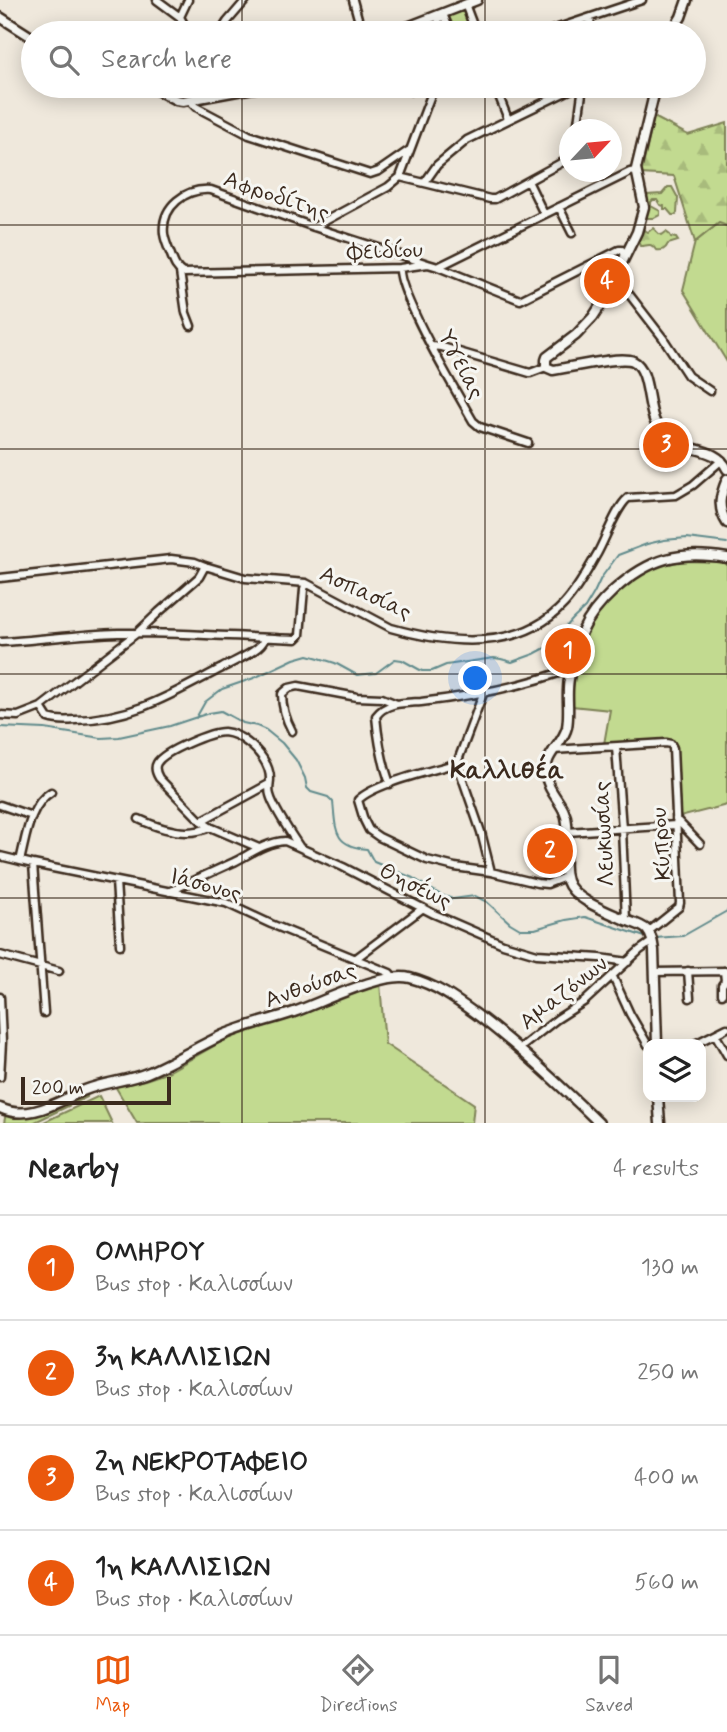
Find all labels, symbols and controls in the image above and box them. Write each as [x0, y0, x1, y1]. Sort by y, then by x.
search box [21, 21, 706, 98]
icon: search [45, 41, 83, 79]
text: Search here [101, 43, 232, 77]
north arrow [559, 119, 622, 182]
street label: Αφροδίτης [219, 165, 333, 229]
street label: Φειδίου [346, 236, 423, 268]
pin: 4 [584, 255, 630, 307]
street label: Υγείας [430, 325, 491, 405]
pin: 3 [643, 419, 689, 471]
street label: Ασπασίας [314, 559, 416, 628]
pin: 1 [545, 625, 591, 677]
your location [458, 661, 492, 695]
district label: Καλλιθέα [450, 753, 564, 788]
street label: Λευκωσίας [587, 780, 623, 888]
street label: Κύπρου [644, 806, 680, 882]
pin: 2 [527, 825, 573, 877]
street label: Θησέως [374, 855, 457, 917]
street label: Ιάσονος [166, 862, 245, 910]
street label: Αμαζόνων [514, 950, 615, 1037]
street label: Ανθούσας [261, 956, 361, 1016]
map controls [643, 1039, 706, 1102]
button: layers [643, 1039, 706, 1102]
scale bar [21, 1074, 172, 1106]
text: 200 m [32, 1076, 84, 1101]
text: Nearby [28, 1149, 119, 1188]
text: 4 results [613, 1154, 699, 1184]
text: ΟΜΗΡΟΥ [95, 1236, 205, 1270]
text: 1 [46, 1253, 56, 1283]
text: 130 m [641, 1253, 699, 1283]
text: Bus stop · Καλισσίων [95, 1270, 293, 1300]
text: 3η ΚΑΛΛΙΣΙΩΝ [95, 1341, 271, 1375]
text: 2 [45, 1358, 57, 1388]
text: 250 m [637, 1358, 699, 1388]
text: Bus stop · Καλισσίων [95, 1375, 293, 1405]
text: 2η ΝΕΚΡΟΤΑΦΕΙΟ [95, 1446, 308, 1480]
text: 3 [46, 1463, 56, 1493]
text: 400 m [634, 1463, 699, 1493]
text: Bus stop · Καλισσίων [95, 1480, 293, 1510]
text: 1η ΚΑΛΛΙΣΙΩΝ [95, 1551, 271, 1585]
text: 4 [44, 1568, 58, 1598]
text: 560 m [634, 1568, 699, 1598]
text: Bus stop · Καλισσίων [95, 1585, 293, 1615]
tab: Map [94, 1651, 132, 1718]
tab: Directions [319, 1651, 398, 1718]
tab: Saved [585, 1651, 633, 1718]

